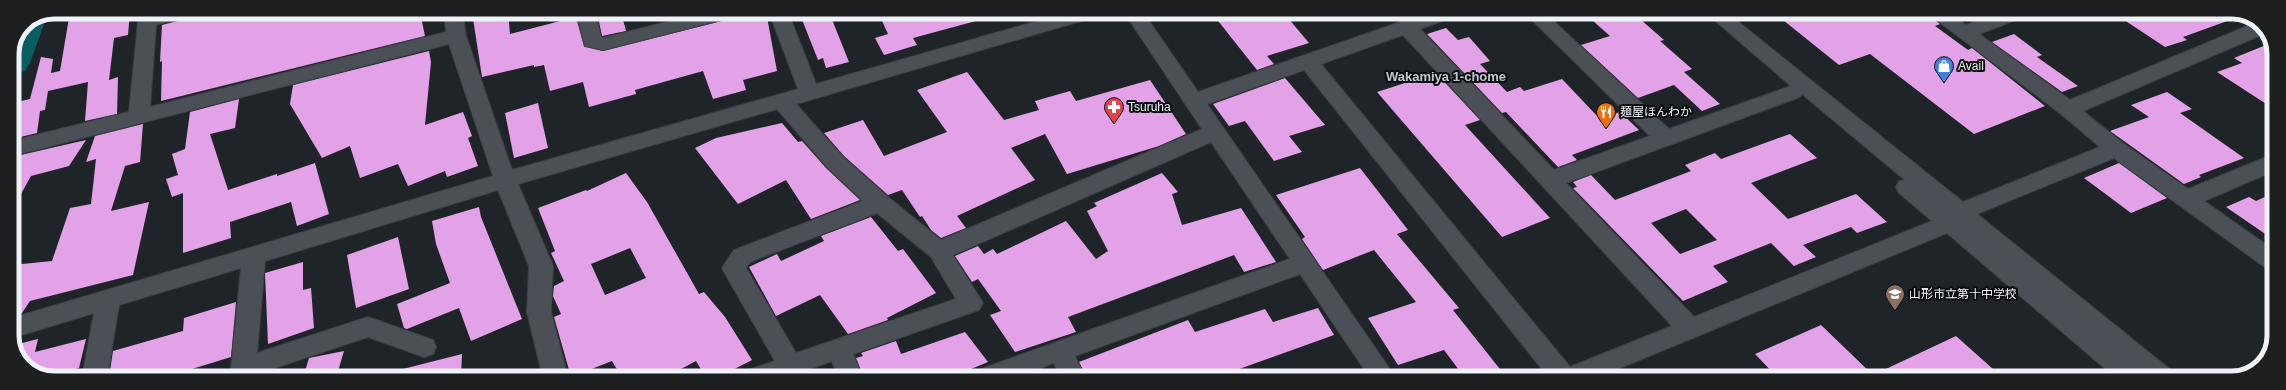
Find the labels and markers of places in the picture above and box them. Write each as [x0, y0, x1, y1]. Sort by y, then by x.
shop icon: Avail [1933, 55, 1955, 83]
place label: Avail [1958, 59, 1984, 73]
pharmacy icon: Tsuruha [1103, 96, 1125, 124]
place label: Tsuruha [1128, 100, 1171, 114]
restaurant icon: 麺屋ほんわか [1595, 101, 1617, 129]
place label: 麺屋ほんわか [1620, 105, 1692, 119]
school or university icon: 山形市立第十中学校 [1884, 283, 1906, 311]
place label: 山形市立第十中学校 [1909, 287, 2017, 301]

